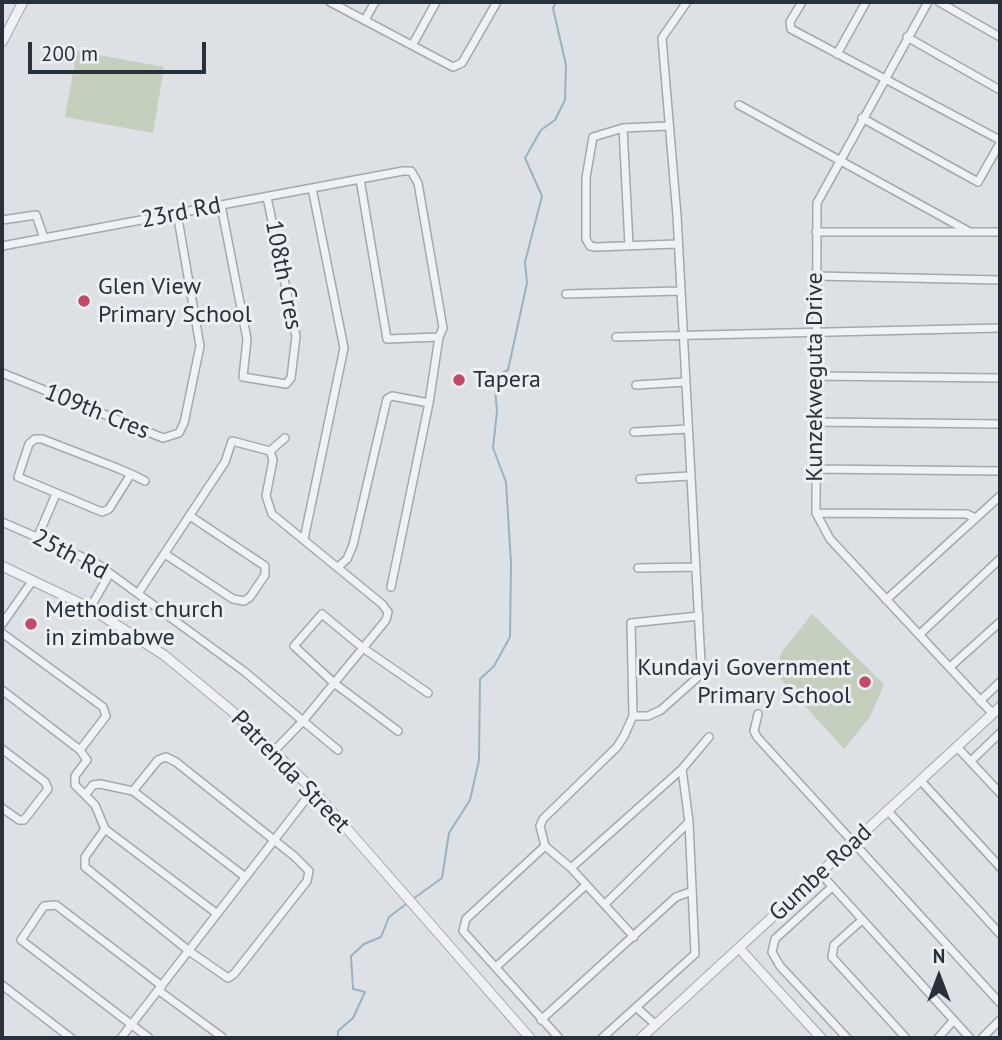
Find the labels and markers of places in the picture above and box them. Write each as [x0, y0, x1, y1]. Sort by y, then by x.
place label: Glen View Primary School [98, 273, 252, 329]
marker: Glen View Primary School [76, 293, 92, 309]
place label: Tapera [473, 366, 541, 394]
marker: Tapera [451, 372, 467, 388]
place label: Methodist church in zimbabwe [45, 596, 223, 652]
marker: Methodist church in zimbabwe [23, 616, 39, 632]
place label: Kundayi Government Primary School [637, 654, 851, 710]
marker: Kundayi Government Primary School [857, 674, 873, 690]

